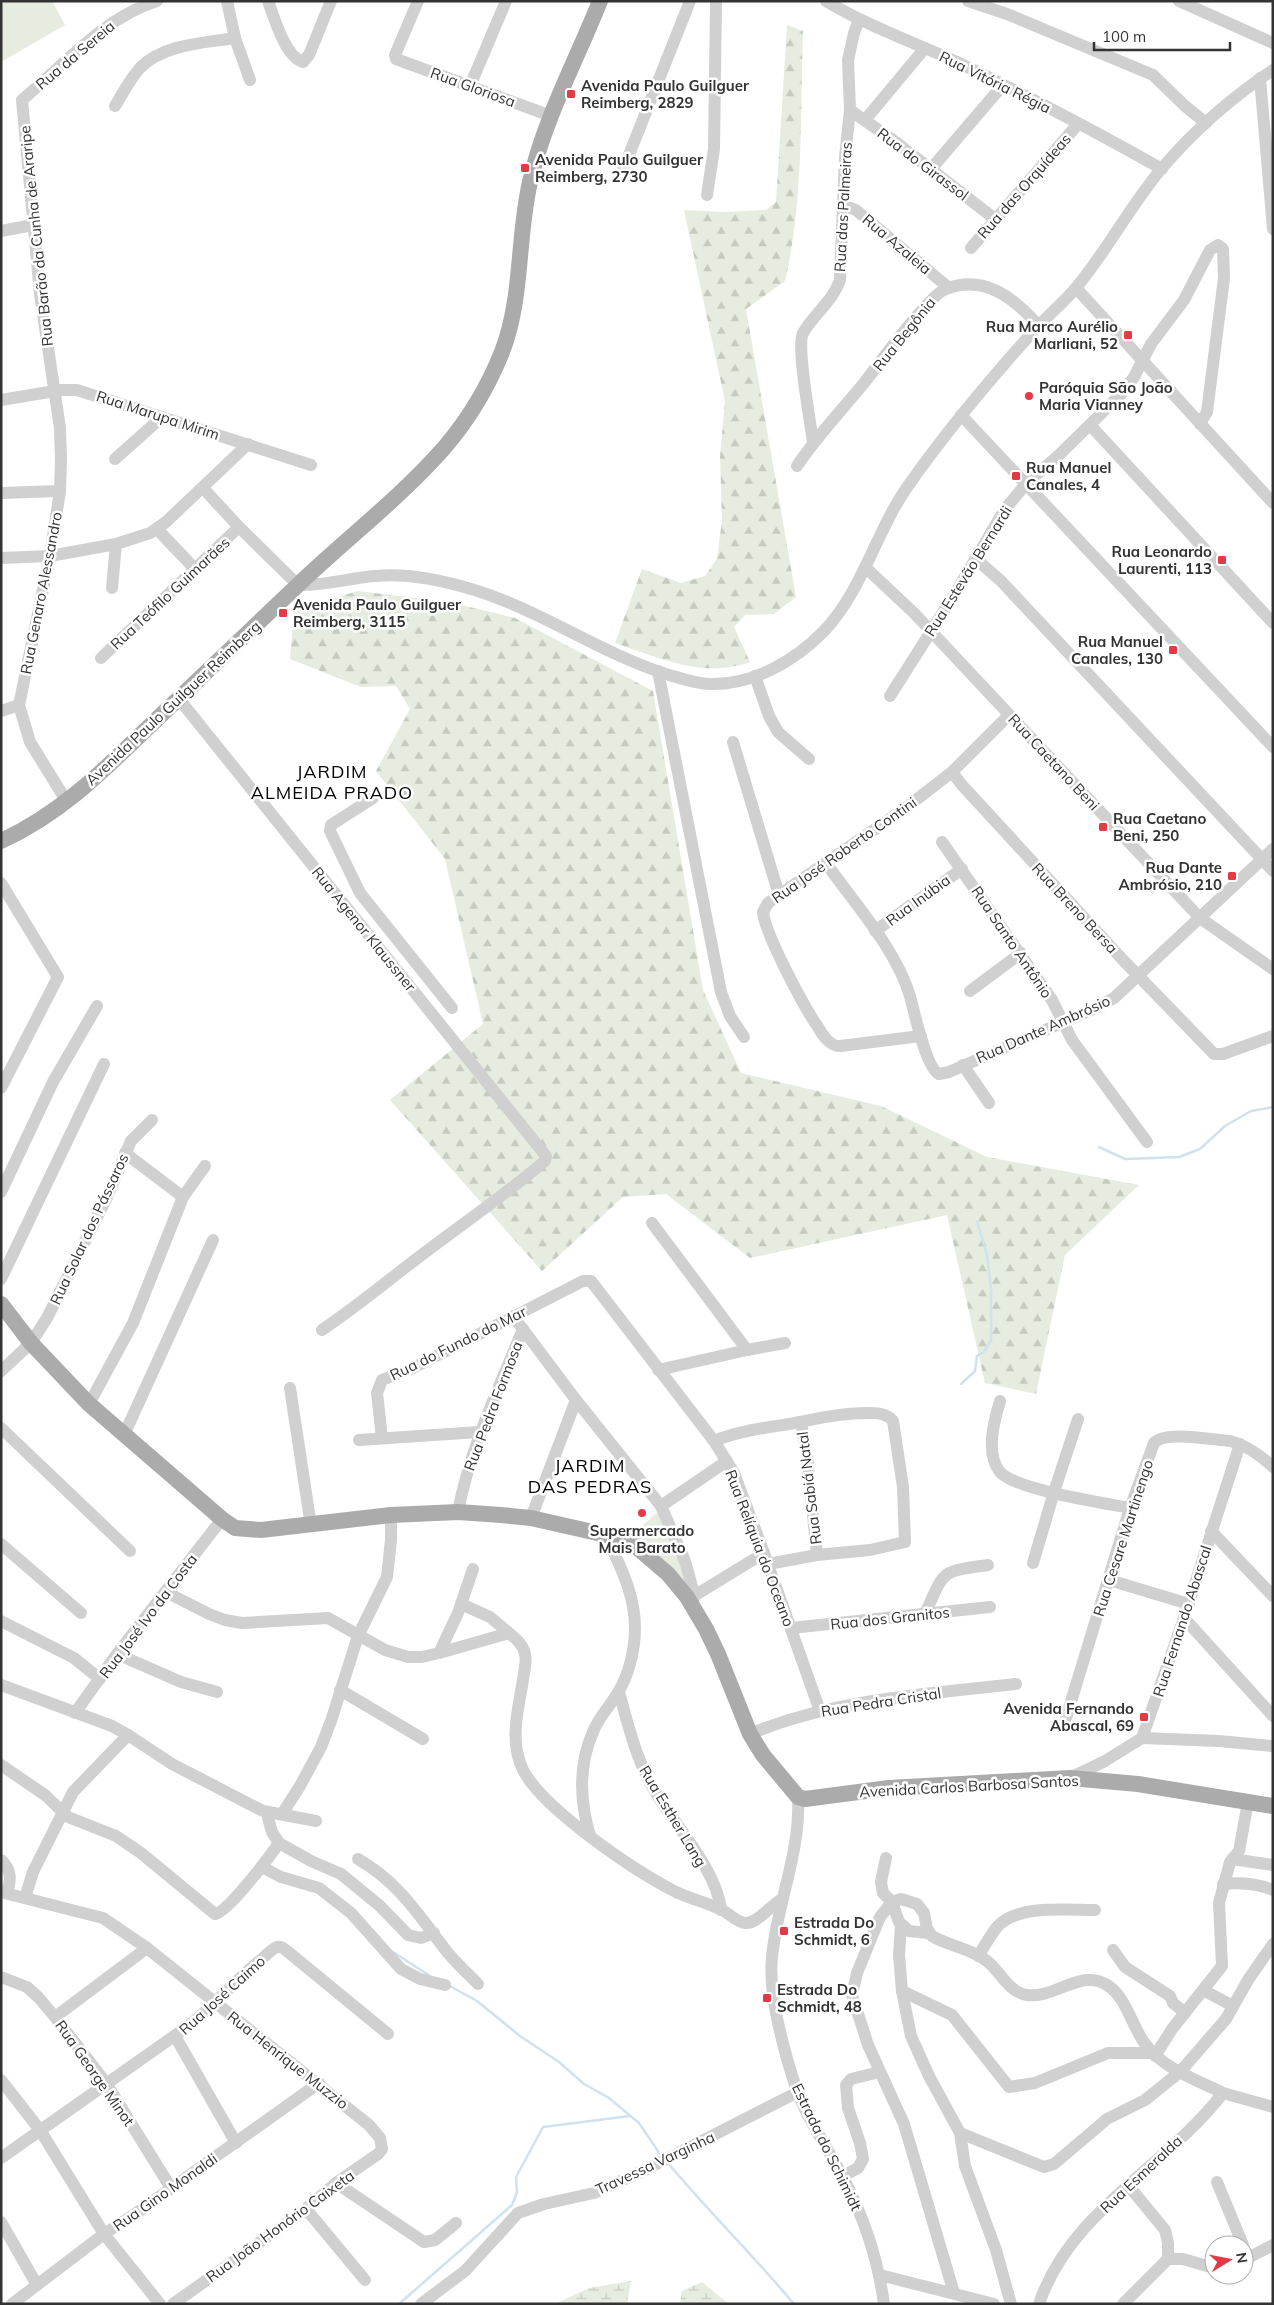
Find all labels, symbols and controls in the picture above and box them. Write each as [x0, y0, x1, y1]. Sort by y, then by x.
street label: Rua da Sereia [32, 16, 118, 94]
scale bar [1094, 20, 1230, 52]
text: 100 m [1102, 27, 1146, 46]
street label: Rua Vitória Régia [936, 47, 1054, 117]
street label: Rua Gloriosa [428, 63, 518, 111]
place label: Avenida Paulo Guilguer Reimberg, 2829 [581, 76, 749, 112]
marker: Avenida Paulo Guilguer Reimberg, 2829 [565, 88, 577, 100]
street label: Rua do Girassol [874, 124, 972, 204]
street label: Rua Barão da Cunha de Araripe [15, 125, 57, 347]
street label: Rua das Orquídeas [973, 130, 1075, 242]
street label: Rua das Palmeiras [830, 142, 856, 272]
place label: Avenida Paulo Guilguer Reimberg, 2730 [535, 150, 703, 186]
marker: Avenida Paulo Guilguer Reimberg, 2730 [519, 162, 531, 174]
street label: Rua Azaleia [859, 210, 935, 278]
street label: Rua Begônia [869, 293, 939, 375]
place label: Rua Marco Aurélio Marliani, 52 [986, 317, 1118, 353]
marker: Rua Marco Aurélio Marliani, 52 [1122, 329, 1134, 341]
place label: Paróquia São João Maria Vianney [1039, 378, 1173, 414]
street label: Rua Marupa Mirim [94, 386, 222, 444]
marker: Paróquia São João Maria Vianney [1023, 390, 1035, 402]
place label: Rua Manuel Canales, 4 [1026, 458, 1111, 494]
marker: Rua Manuel Canales, 4 [1010, 470, 1022, 482]
street label: Rua Estevão Bernardi [920, 502, 1016, 640]
street label: Rua Genaro Alessandro [16, 510, 66, 676]
street label: Rua Teófilo Guimarães [106, 533, 234, 653]
place label: Rua Leonardo Laurenti, 113 [1111, 542, 1212, 578]
marker: Rua Leonardo Laurenti, 113 [1216, 554, 1228, 566]
place label: Avenida Paulo Guilguer Reimberg, 3115 [293, 595, 461, 631]
marker: Avenida Paulo Guilguer Reimberg, 3115 [277, 607, 289, 619]
street label: Avenida Paulo Guilguer Reimberg [81, 617, 265, 789]
place label: Rua Manuel Canales, 130 [1071, 632, 1163, 668]
marker: Rua Manuel Canales, 130 [1167, 644, 1179, 656]
street label: Rua Caetano Beni [1004, 710, 1104, 814]
district label: JARDIM ALMEIDA PRADO [251, 760, 413, 804]
street label: Rua José Roberto Contini [768, 793, 920, 907]
place label: Rua Caetano Beni, 250 [1113, 809, 1206, 845]
marker: Rua Caetano Beni, 250 [1097, 821, 1109, 833]
place label: Rua Dante Ambrósio, 210 [1118, 858, 1222, 894]
street label: Rua Breno Bersa [1028, 859, 1122, 957]
street label: Rua Agenor Klaussner [308, 863, 420, 996]
street label: Rua Inúbia [882, 870, 954, 930]
marker: Rua Dante Ambrósio, 210 [1226, 870, 1238, 882]
street label: Rua Santo Antônio [967, 882, 1057, 1002]
street label: Rua Dante Ambrósio [973, 991, 1113, 1067]
street label: Rua Solar dos Pássaros [46, 1150, 132, 1308]
street label: Rua do Fundo do Mar [387, 1301, 530, 1384]
street label: Rua Pedra Formosa [460, 1339, 526, 1473]
street label: Rua Sabiá Natal [793, 1430, 825, 1546]
district label: JARDIM DAS PEDRAS [528, 1454, 652, 1498]
street label: Rua Cesare Martinengo [1089, 1457, 1157, 1619]
street label: Rua Relíquia do Oceano [721, 1467, 799, 1629]
marker: Supermercado Mais Barato [636, 1507, 648, 1519]
place label: Supermercado Mais Barato [590, 1521, 694, 1557]
street label: Rua Fernando Abascal [1149, 1543, 1215, 1699]
street label: Rua José Ivo da Costa [95, 1550, 201, 1682]
street label: Rua dos Granitos [829, 1602, 951, 1634]
street label: Rua Pedra Cristal [820, 1683, 942, 1721]
place label: Avenida Fernando Abascal, 69 [1003, 1699, 1134, 1735]
marker: Avenida Fernando Abascal, 69 [1138, 1711, 1150, 1723]
street label: Rua Esther Lang [635, 1762, 711, 1870]
street label: Avenida Carlos Barbosa Santos [859, 1771, 1079, 1801]
place label: Estrada Do Schmidt, 6 [794, 1913, 874, 1949]
marker: Estrada Do Schmidt, 6 [778, 1925, 790, 1937]
street label: Rua José Caimo [175, 1951, 269, 2039]
place label: Estrada Do Schmidt, 48 [777, 1980, 862, 2016]
marker: Estrada Do Schmidt, 48 [761, 1992, 773, 2004]
street label: Rua Henrique Muzzio [224, 2007, 352, 2113]
street label: Rua George Minot [51, 2016, 139, 2130]
street label: Estrada do Schimidt [788, 2080, 866, 2214]
street label: Travessa Varginha [592, 2127, 718, 2199]
street label: Rua Esmeralda [1096, 2131, 1186, 2217]
street label: Rua Gino Monaldi [109, 2149, 221, 2235]
street label: Rua João Honório Caixeta [202, 2166, 358, 2286]
north arrow [1204, 2235, 1254, 2285]
text: N [1232, 2251, 1252, 2265]

